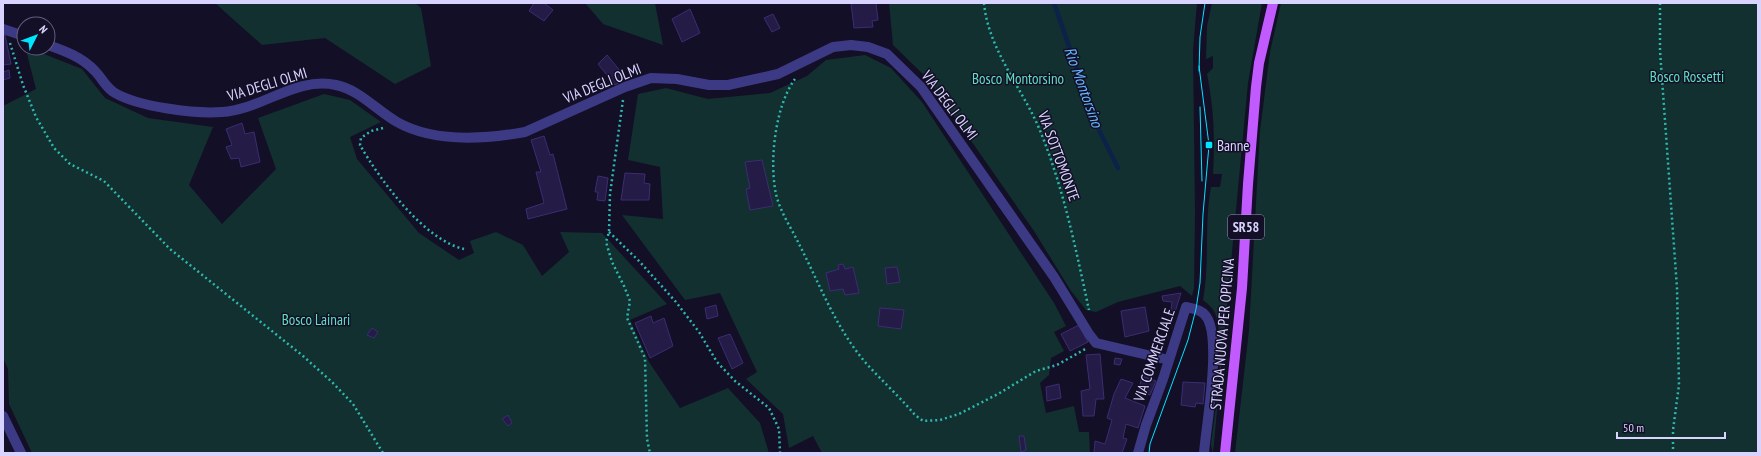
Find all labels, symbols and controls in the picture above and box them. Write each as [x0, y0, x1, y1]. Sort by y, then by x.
north arrow [16, 16, 56, 56]
text: N [36, 22, 51, 36]
water label: Rio Montorsino [1060, 44, 1108, 131]
street label: VIA DEGLI OLMI [559, 59, 644, 108]
street label: VIA DEGLI OLMI [224, 63, 309, 105]
street label: VIA DEGLI OLMI [917, 66, 982, 144]
park label: Bosco Rossetti [1650, 67, 1724, 86]
park label: Bosco Montorsino [972, 69, 1064, 88]
street label: VIA SOTTOMONTE [1034, 107, 1084, 204]
place label: Banne [1217, 136, 1249, 155]
marker: Banne [1204, 140, 1214, 150]
road number: SR58 [1228, 215, 1264, 239]
street label: STRADA NUOVA PER OPICINA [1206, 257, 1238, 411]
street label: VIA COMMERCIALE [1129, 306, 1179, 405]
park label: Bosco Lainari [282, 310, 350, 329]
scale bar [1617, 414, 1725, 440]
text: 50 m [1623, 420, 1644, 435]

